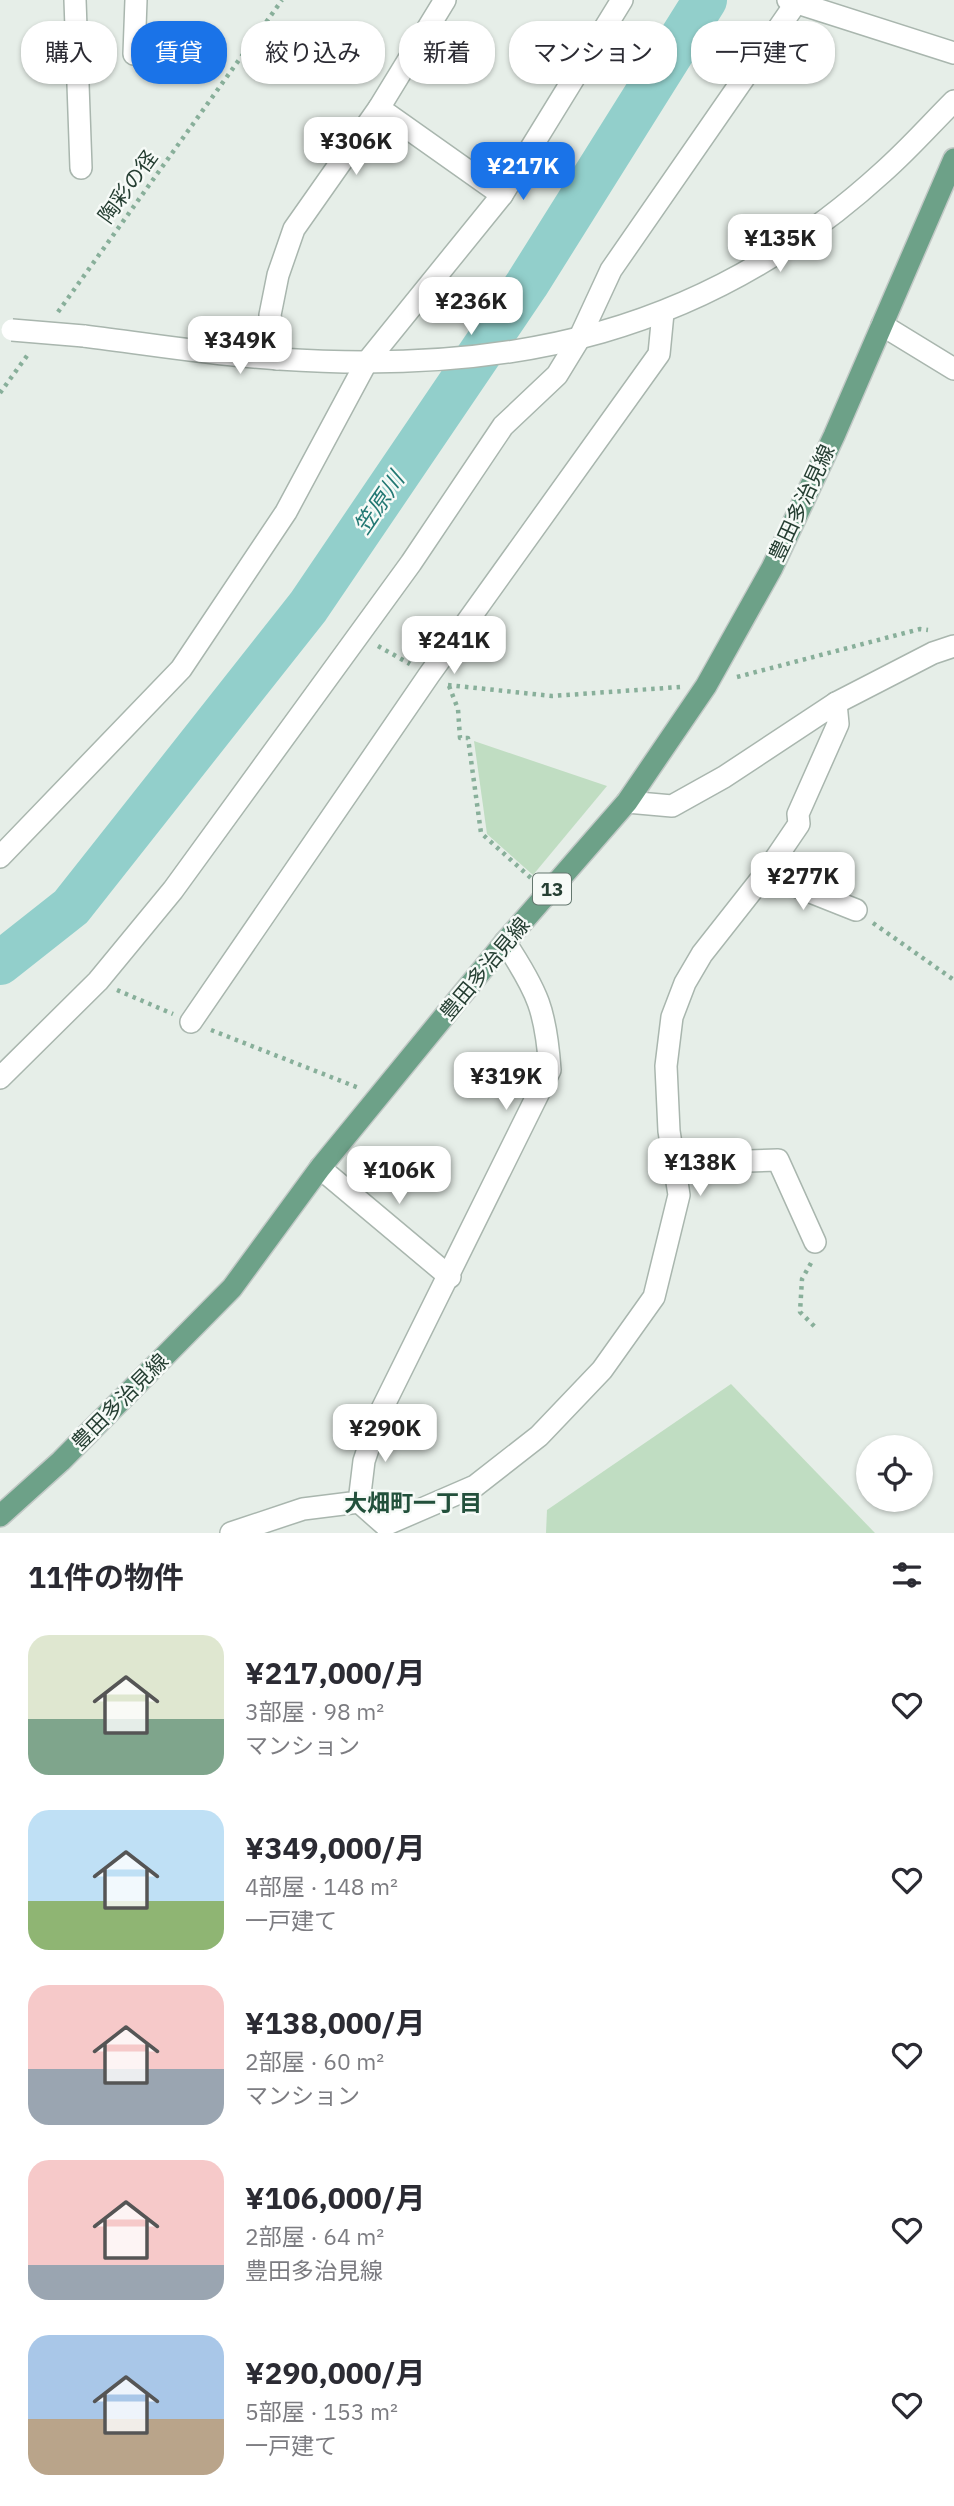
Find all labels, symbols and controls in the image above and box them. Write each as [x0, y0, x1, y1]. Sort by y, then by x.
chip: 購入 [21, 21, 117, 84]
chip: 賃貸 [131, 21, 227, 84]
chip: 絞り込み [241, 21, 385, 84]
chip: 新着 [399, 21, 495, 84]
chip: マンション [509, 21, 677, 84]
chip: 一戸建て [691, 21, 835, 84]
pin: ¥306K [307, 118, 405, 177]
text: ¥306K [320, 125, 392, 155]
pin: ¥217K [474, 142, 572, 202]
street label: 陶彩の径 [91, 144, 163, 229]
text: ¥217K [487, 150, 559, 180]
pin: ¥135K [731, 215, 829, 274]
text: ¥135K [744, 222, 816, 252]
pin: ¥236K [422, 278, 520, 337]
text: ¥236K [435, 285, 507, 315]
pin: ¥349K [191, 316, 289, 376]
text: ¥349K [204, 324, 276, 354]
street label: 豊田多治見線 [762, 440, 840, 566]
water label: 笠原川 [346, 463, 412, 539]
pin: ¥241K [405, 616, 503, 676]
text: ¥241K [418, 624, 490, 654]
pin: ¥277K [754, 852, 852, 912]
text: ¥277K [767, 860, 839, 890]
road number: 13 [533, 874, 571, 904]
street label: 豊田多治見線 [433, 911, 535, 1026]
pin: ¥319K [457, 1052, 555, 1112]
text: ¥319K [470, 1060, 542, 1090]
pin: ¥138K [651, 1138, 749, 1198]
pin: ¥106K [350, 1146, 448, 1206]
text: ¥138K [664, 1146, 736, 1176]
text: ¥106K [363, 1154, 435, 1184]
street label: 豊田多治見線 [65, 1347, 174, 1456]
pin: ¥290K [336, 1404, 434, 1464]
text: ¥290K [349, 1412, 421, 1442]
map controls [856, 1435, 933, 1512]
button: locate [856, 1435, 933, 1512]
district label: 大畑町一丁目 [344, 1487, 482, 1517]
icon: filters [888, 1556, 926, 1594]
text: 11件の物件 [28, 1557, 184, 1596]
text: ¥217,000/月 [245, 1653, 426, 1692]
icon: home [84, 1663, 168, 1747]
icon: heart [888, 1686, 926, 1724]
text: 3部屋 · 98 m² [245, 1696, 384, 1726]
text: マンション [245, 1730, 360, 1760]
text: ¥349,000/月 [245, 1828, 426, 1867]
icon: home [84, 1838, 168, 1922]
icon: heart [888, 1861, 926, 1899]
text: 4部屋 · 148 m² [245, 1871, 398, 1901]
text: 一戸建て [245, 1905, 337, 1935]
text: ¥138,000/月 [245, 2003, 426, 2042]
icon: home [84, 2013, 168, 2097]
icon: heart [888, 2036, 926, 2074]
text: 2部屋 · 60 m² [245, 2046, 384, 2076]
text: マンション [245, 2080, 360, 2110]
text: ¥106,000/月 [245, 2178, 426, 2217]
icon: home [84, 2188, 168, 2272]
icon: heart [888, 2211, 926, 2249]
text: 2部屋 · 64 m² [245, 2221, 384, 2251]
text: 豊田多治見線 [245, 2255, 383, 2285]
text: ¥290,000/月 [245, 2353, 426, 2392]
icon: home [84, 2363, 168, 2447]
icon: heart [888, 2386, 926, 2424]
text: 5部屋 · 153 m² [245, 2396, 398, 2426]
text: 一戸建て [245, 2430, 337, 2460]

